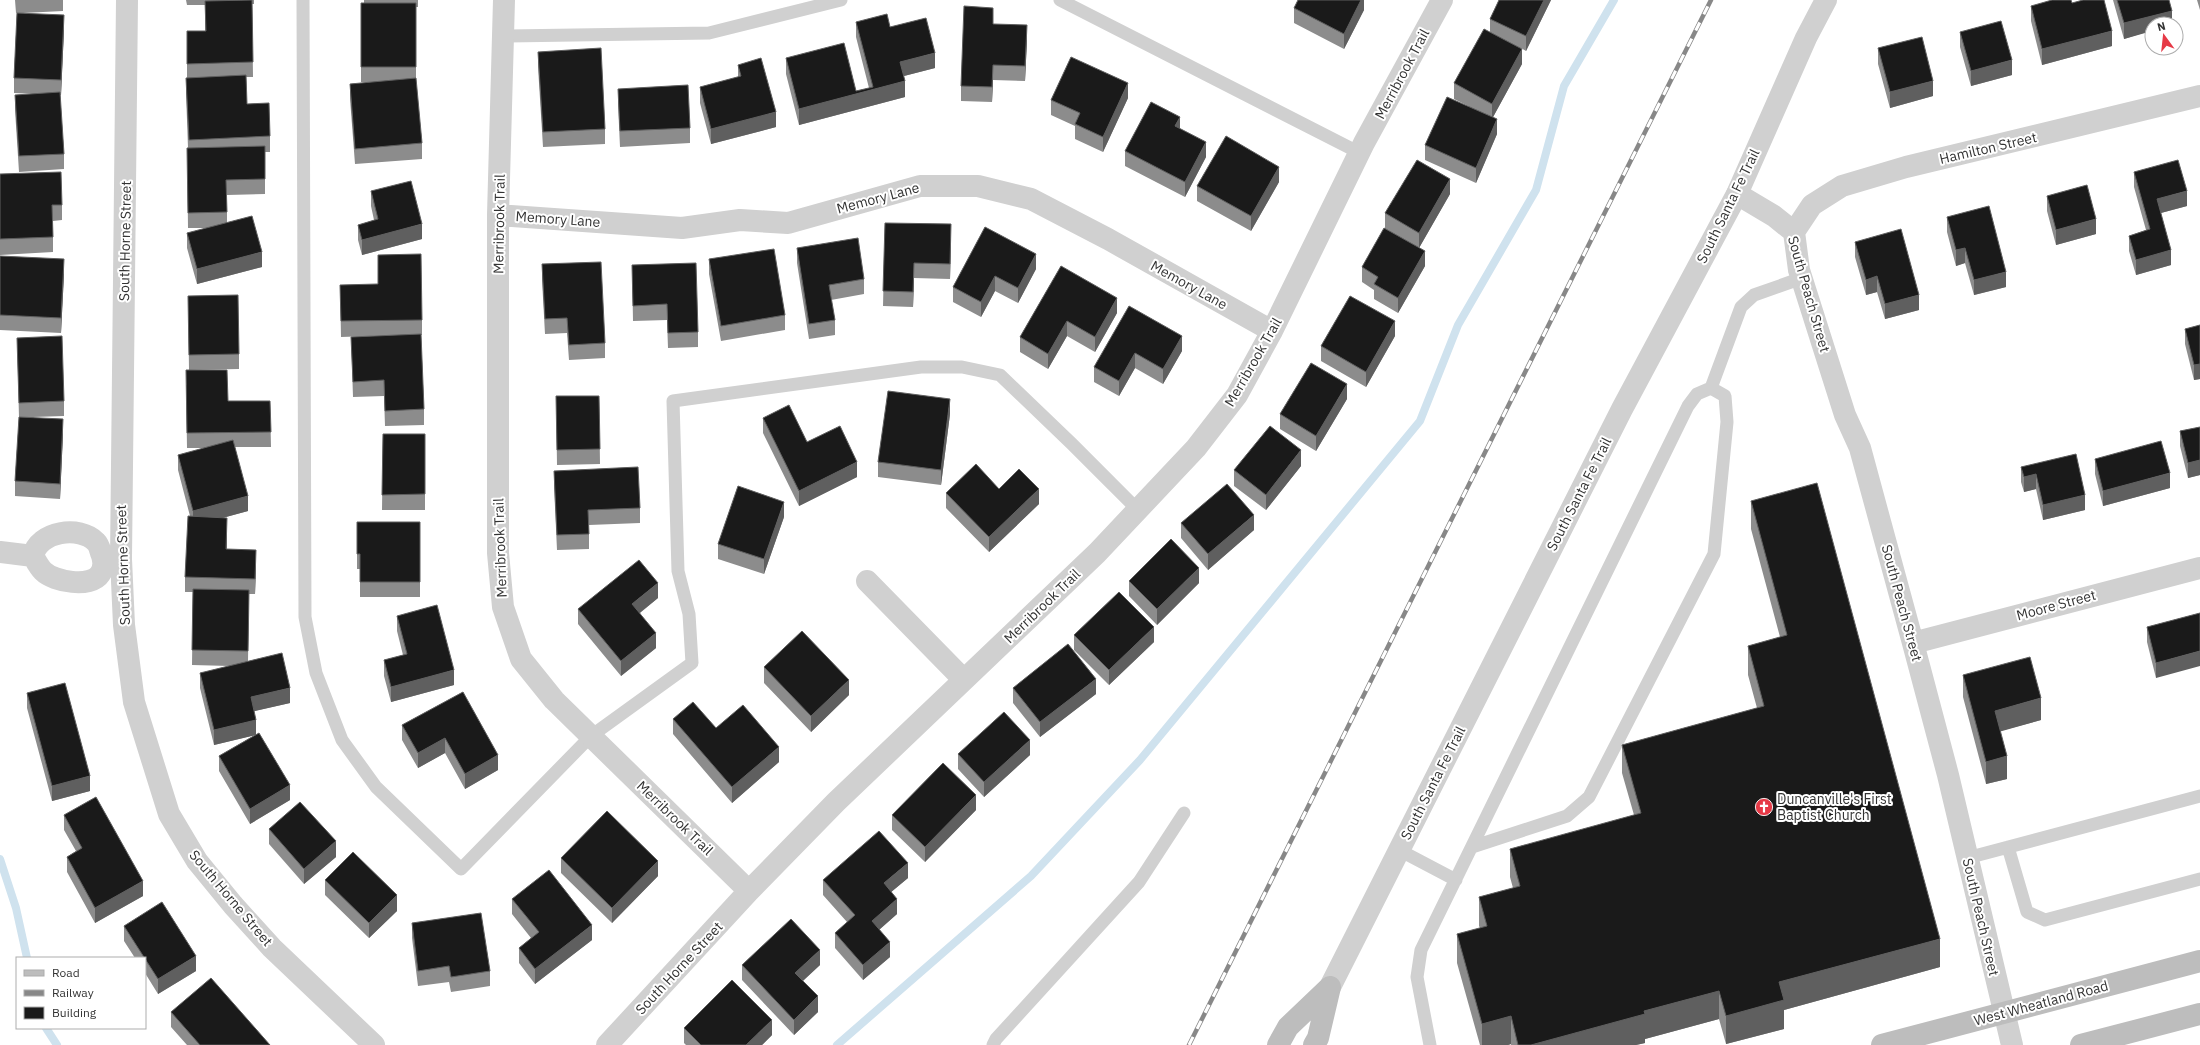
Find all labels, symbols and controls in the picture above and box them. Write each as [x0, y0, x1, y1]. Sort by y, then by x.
north arrow [2144, 16, 2184, 56]
text: N [2156, 19, 2167, 34]
street label: Merribrook Trail [1371, 26, 1433, 122]
street label: Hamilton Street [1938, 128, 2038, 168]
street label: South Santa Fe Trail [1692, 146, 1764, 266]
street label: Merribrook Trail [489, 174, 509, 274]
street label: Memory Lane [835, 178, 922, 218]
street label: South Horne Street [115, 181, 135, 301]
street label: Memory Lane [515, 207, 601, 231]
street label: South Peach Street [1784, 234, 1834, 354]
street label: Memory Lane [1148, 257, 1231, 314]
street label: Merribrook Trail [1220, 314, 1286, 410]
street label: South Santa Fe Trail [1543, 434, 1615, 554]
street label: Merribrook Trail [489, 498, 511, 598]
street label: South Horne Street [112, 504, 134, 625]
street label: South Peach Street [1878, 543, 1926, 663]
street label: Merribrook Trail [1000, 565, 1084, 647]
street label: Moore Street [2014, 586, 2098, 624]
street label: South Santa Fe Trail [1397, 723, 1469, 843]
street label: Merribrook Trail [633, 777, 717, 859]
place label: Duncanville's First Baptist Church [1777, 790, 1892, 824]
church icon: Duncanville's First Baptist Church [1754, 797, 1774, 817]
street label: South Horne Street [185, 846, 277, 950]
street label: South Peach Street [1959, 856, 2003, 978]
street label: South Horne Street [631, 918, 727, 1018]
legend [16, 957, 146, 1029]
text: Road [52, 965, 80, 980]
street label: West Wheatland Road [1972, 976, 2110, 1030]
text: Railway [52, 985, 94, 1000]
text: Building [52, 1005, 97, 1020]

